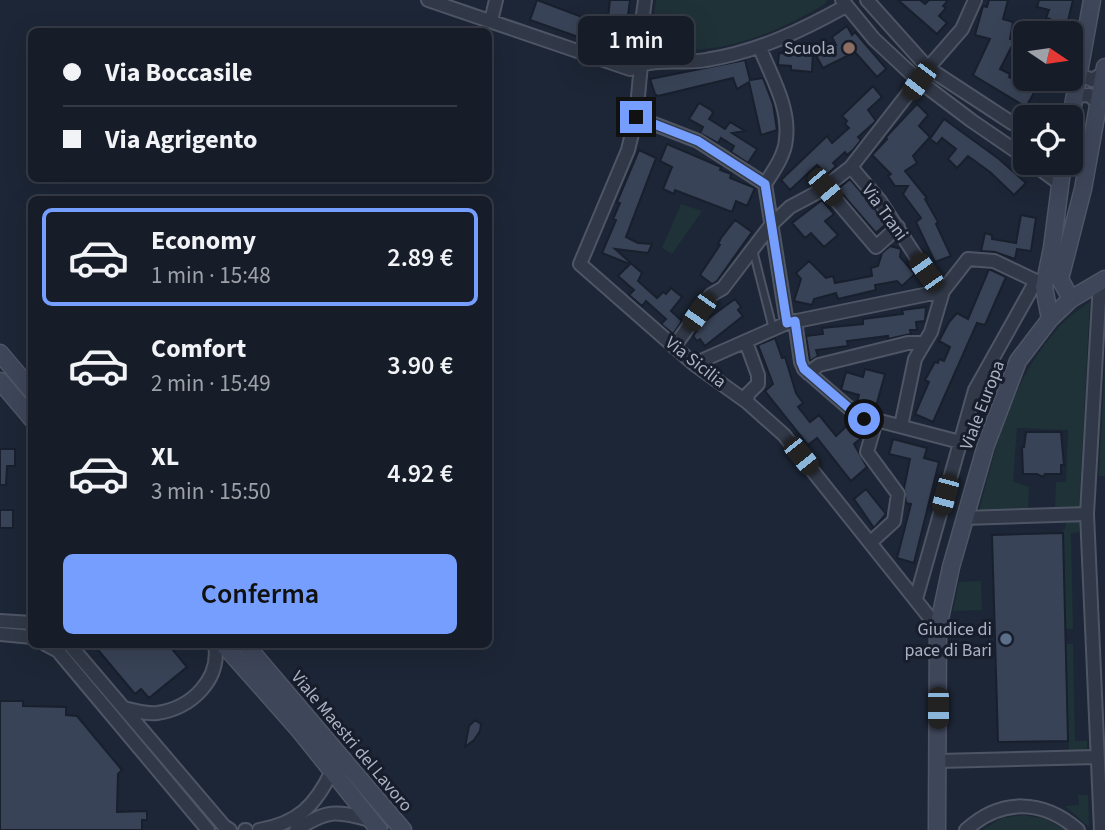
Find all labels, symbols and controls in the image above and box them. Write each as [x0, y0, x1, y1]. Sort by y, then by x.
callout: 1 min [578, 16, 694, 64]
north arrow [1013, 21, 1083, 91]
map controls [1013, 21, 1083, 175]
text: 1 min [609, 24, 663, 57]
place label: Scuola [784, 36, 835, 61]
marker: Scuola [841, 40, 857, 56]
text: Via Boccasile [105, 54, 252, 91]
car [898, 58, 941, 104]
route end [620, 101, 652, 133]
button: locate [1013, 105, 1083, 175]
text: Via Agrigento [105, 121, 258, 158]
car [804, 164, 847, 210]
street label: Via Trani [856, 179, 914, 246]
text: Economy [151, 222, 256, 259]
icon: car [67, 226, 130, 289]
text: 2.89 € [387, 239, 453, 276]
car [906, 249, 947, 295]
text: 1 min · 15:48 [151, 259, 271, 292]
car [679, 289, 720, 335]
text: Comfort [151, 330, 246, 367]
street label: Via Sicilia [660, 331, 731, 394]
icon: car [67, 334, 130, 397]
text: 3.90 € [387, 347, 453, 384]
street label: Viale Europa [954, 357, 1011, 453]
text: 2 min · 15:49 [151, 367, 271, 400]
route start [848, 403, 880, 435]
car [780, 433, 823, 479]
text: XL [151, 438, 179, 475]
icon: car [67, 442, 130, 505]
text: 4.92 € [387, 455, 453, 492]
car [930, 472, 961, 518]
text: 3 min · 15:50 [151, 475, 271, 508]
button: Conferma [63, 554, 457, 634]
place label: Giudice di pace di Bari [904, 617, 992, 663]
marker: Giudice di pace di Bari [998, 631, 1014, 647]
street label: Viale Maestri del Lavoro [285, 665, 418, 817]
car [928, 687, 949, 729]

